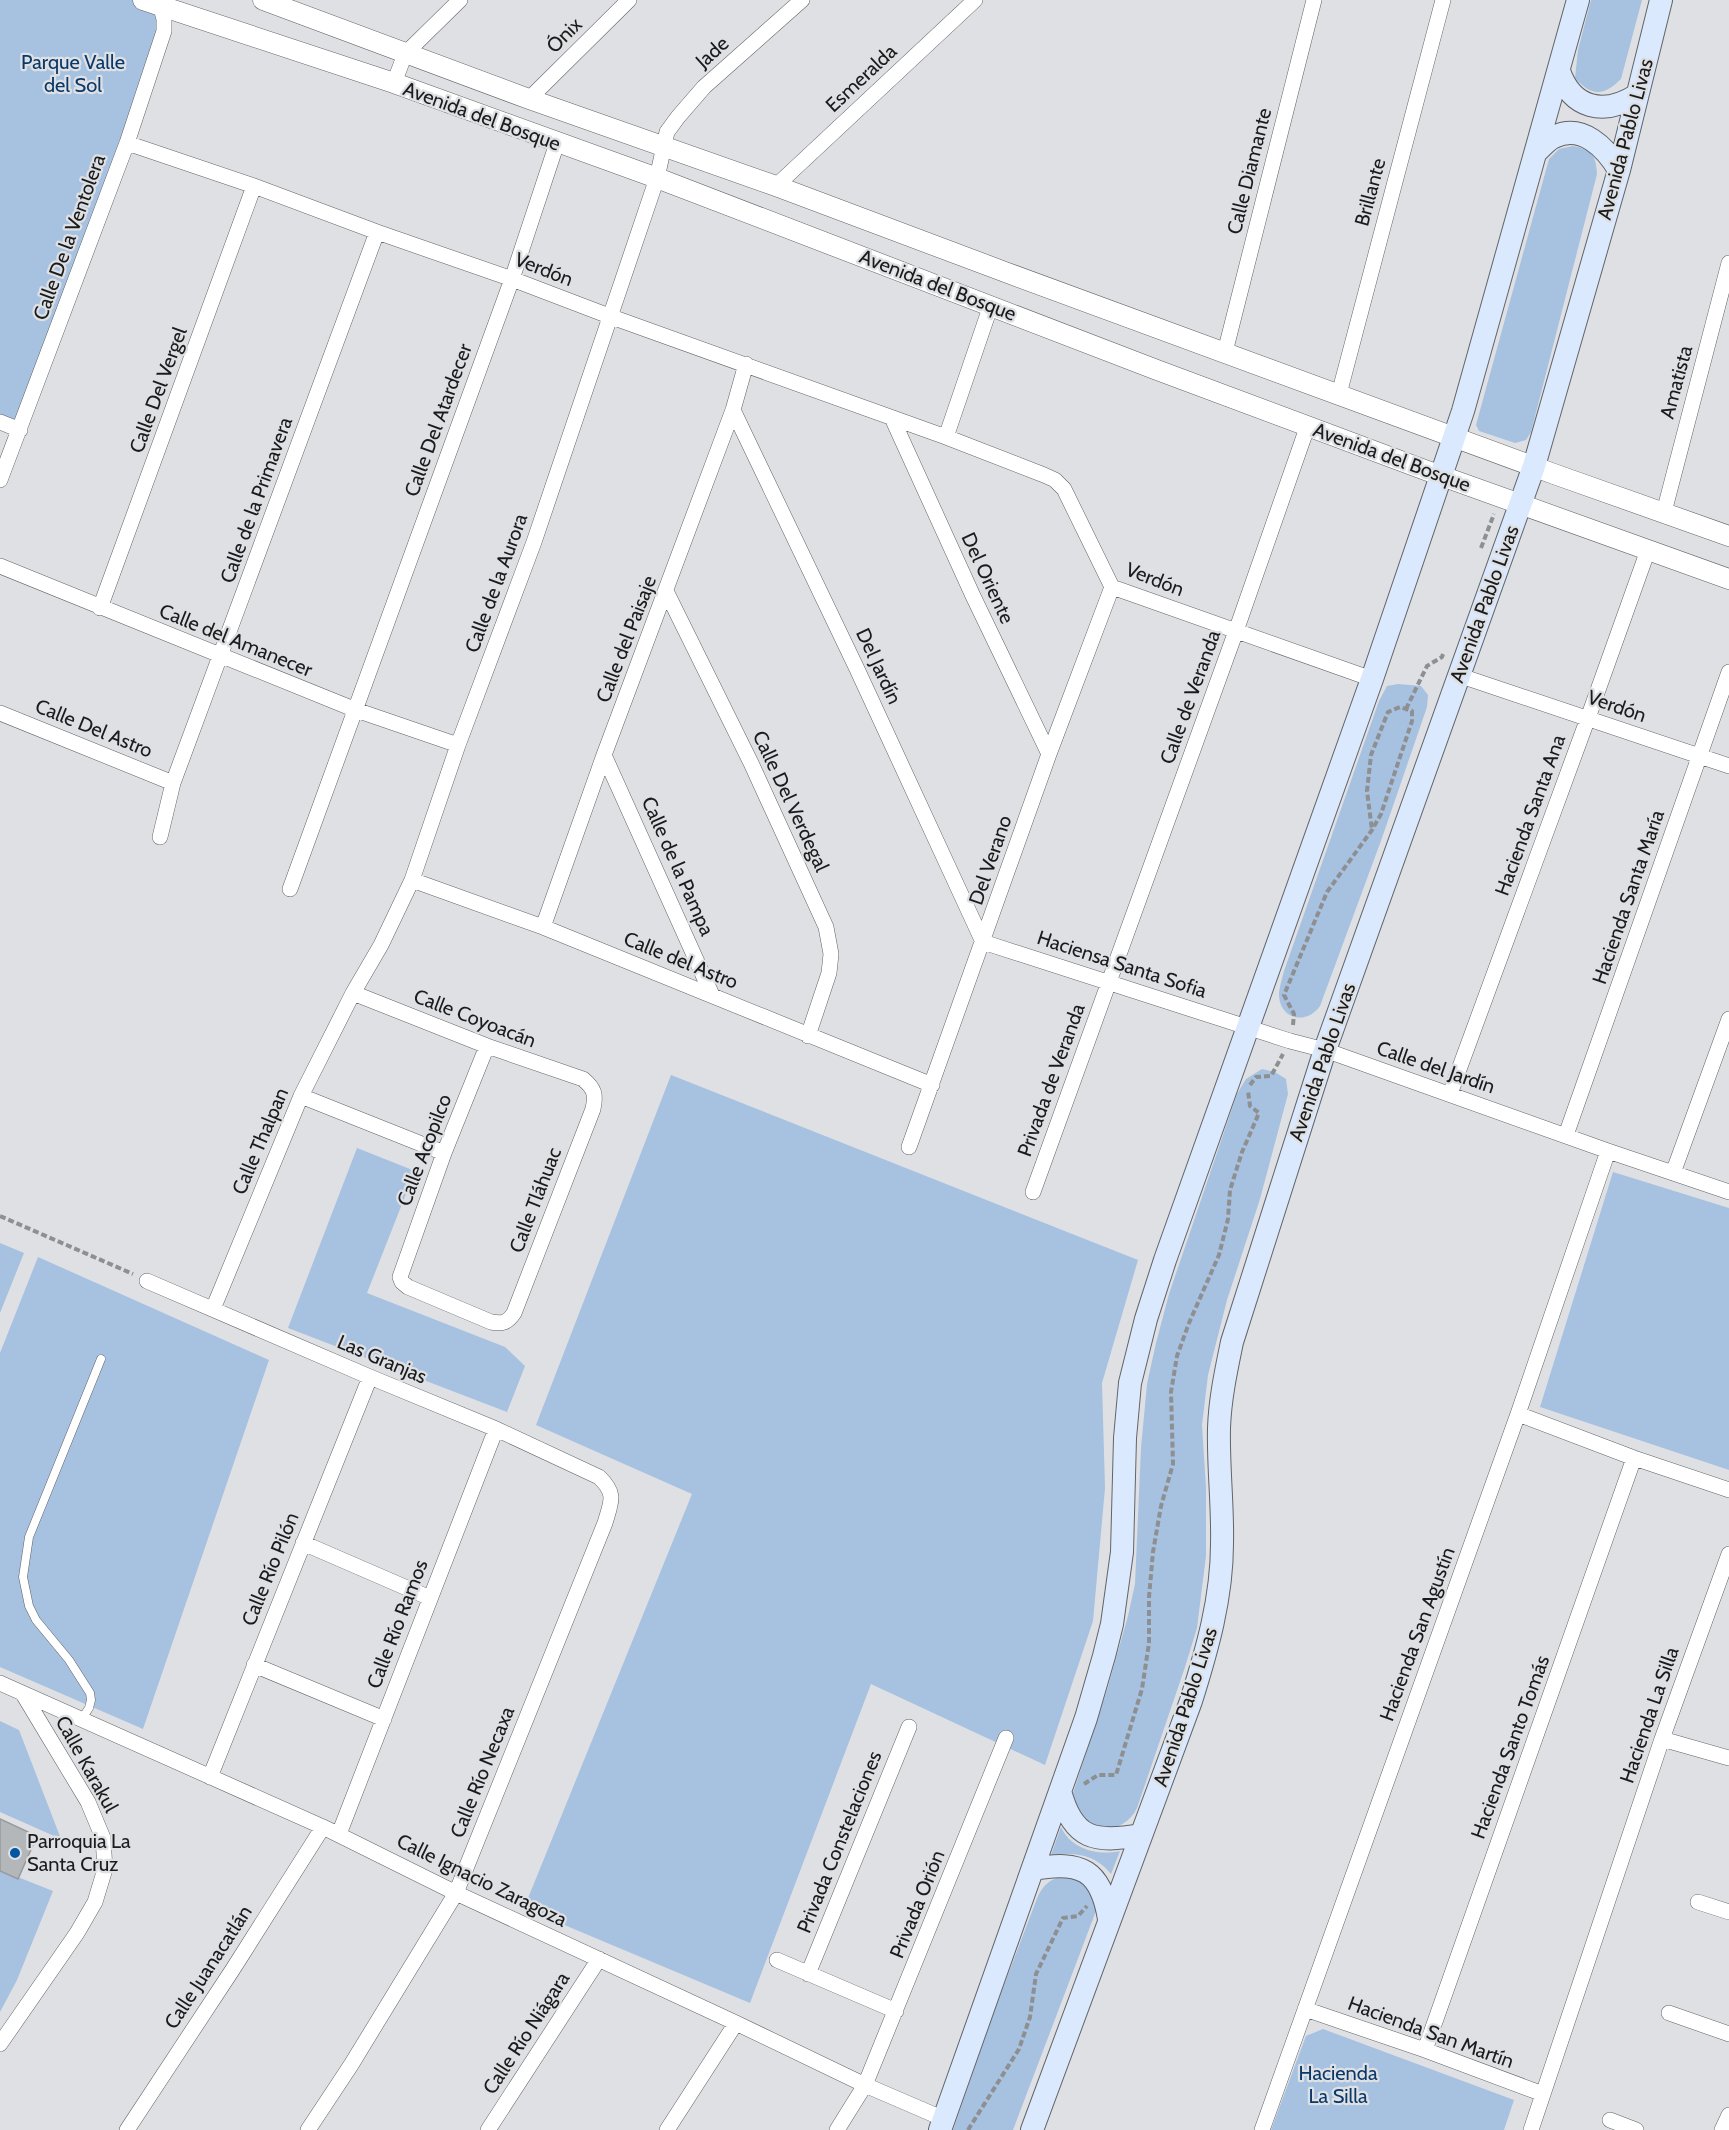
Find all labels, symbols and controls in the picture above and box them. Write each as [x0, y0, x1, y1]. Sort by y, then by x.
street label: Ónix [541, 12, 587, 58]
street label: Jade [690, 31, 733, 74]
street label: Esmeralda [821, 39, 902, 117]
park label: Parque Valle del Sol [21, 50, 125, 97]
street label: Avenida Pablo Livas [1592, 56, 1658, 222]
street label: Avenida del Bosque [400, 76, 564, 156]
street label: Calle Diamante [1222, 105, 1276, 237]
street label: Calle De la Ventolera [28, 151, 110, 323]
street label: Brillante [1349, 155, 1391, 229]
street label: Avenida del Bosque [856, 244, 1020, 326]
street label: Verdón [511, 247, 577, 291]
street label: Calle Del Vergel [124, 324, 192, 456]
street label: Calle Del Atardecer [399, 340, 477, 500]
street label: Amatista [1655, 342, 1697, 421]
street label: Calle de la Primavera [215, 413, 297, 586]
street label: Avenida del Bosque [1310, 417, 1474, 497]
street label: Calle de la Aurora [460, 510, 532, 656]
street label: Avenida Pablo Livas [1444, 522, 1524, 686]
street label: Del Oriente [956, 529, 1020, 627]
street label: Verdón [1122, 557, 1188, 601]
street label: Calle del Paisaje [591, 572, 661, 706]
street label: Calle del Amanecer [156, 598, 317, 682]
street label: Del Jardín [851, 624, 907, 708]
street label: Calle de Veranda [1155, 626, 1225, 767]
street label: Verdón [1584, 685, 1650, 727]
street label: Calle Del Astro [32, 694, 156, 762]
street label: Calle Del Verdegal [748, 727, 834, 876]
street label: Hacienda Santa Ana [1490, 731, 1570, 899]
street label: Calle de la Pampa [637, 793, 720, 940]
street label: Hacienda Santa María [1587, 806, 1669, 987]
street label: Del Verano [963, 812, 1017, 908]
street label: Haciensa Santa Sofia [1034, 925, 1210, 1003]
street label: Calle del Astro [620, 926, 742, 994]
street label: Avenida Pablo Livas [1284, 980, 1360, 1144]
street label: Calle Coyoacán [410, 984, 540, 1052]
street label: Privada de Veranda [1012, 1000, 1090, 1160]
street label: Calle del Jardín [1374, 1036, 1498, 1098]
street label: Calle Thalpan [227, 1084, 293, 1198]
street label: Calle Acopilco [392, 1091, 456, 1209]
street label: Calle Tláhuac [504, 1144, 566, 1256]
street label: Las Granjas [334, 1329, 430, 1389]
street label: Calle Río Pilón [236, 1509, 304, 1629]
street label: Hacienda San Agustín [1374, 1544, 1460, 1724]
street label: Calle Río Ramos [361, 1556, 433, 1692]
street label: Avenida Pablo Livas [1148, 1624, 1222, 1790]
street label: Hacienda La Silla [1614, 1643, 1684, 1786]
street label: Hacienda Santo Tomás [1466, 1652, 1554, 1842]
street label: Calle Río Necaxa [445, 1703, 519, 1841]
street label: Calle Karakul [51, 1711, 124, 1817]
street label: Privada Constelaciones [792, 1748, 886, 1936]
street label: Calle Ignacio Zaragoza [393, 1828, 571, 1932]
place label: Parroquia La Santa Cruz [27, 1829, 131, 1876]
marker: Parroquia La Santa Cruz [8, 1846, 22, 1860]
street label: Privada Orión [884, 1846, 950, 1962]
street label: Calle Juanacatlán [159, 1901, 257, 2033]
street label: Calle Río Niágara [478, 1967, 575, 2099]
street label: Hacienda San Martín [1345, 1991, 1517, 2073]
park label: Hacienda La Silla [1299, 2061, 1378, 2108]

